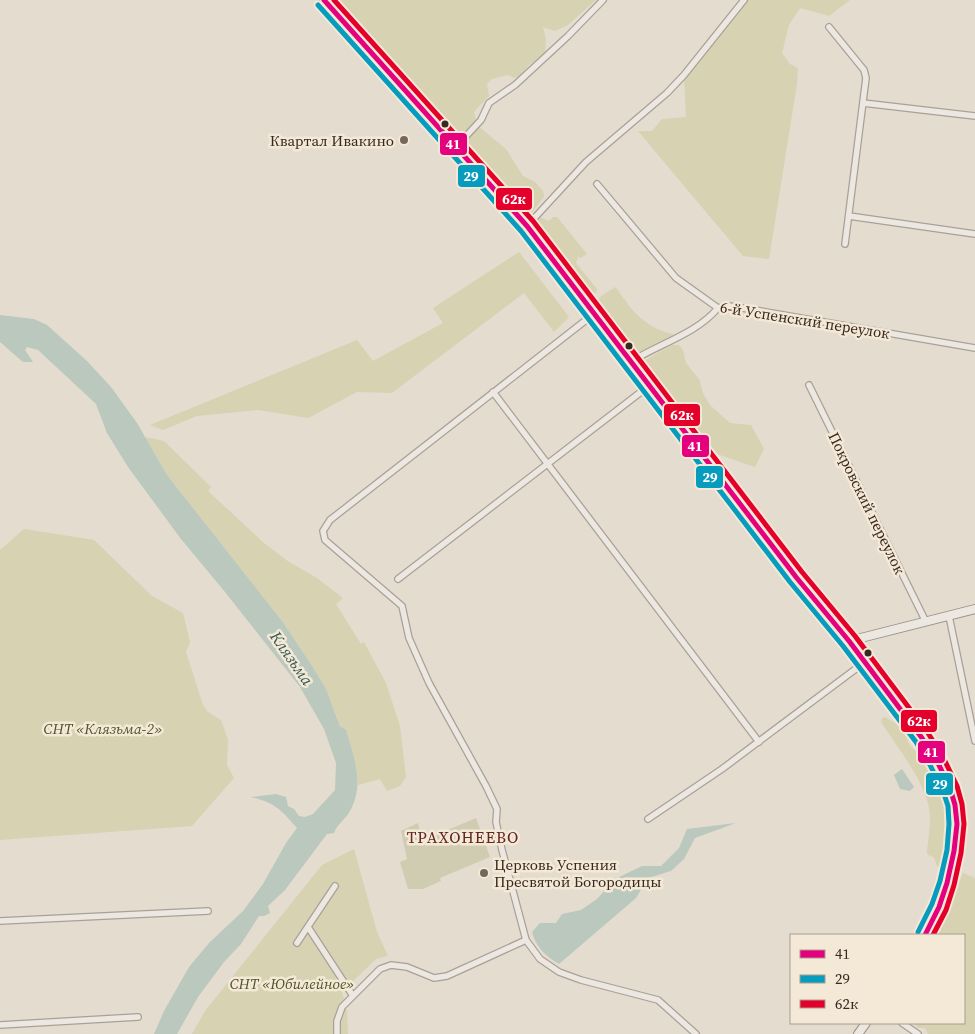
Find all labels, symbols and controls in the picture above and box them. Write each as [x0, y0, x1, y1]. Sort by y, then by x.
unlabelled marker [440, 119, 450, 129]
place label: Квартал Ивакино [270, 130, 394, 151]
line badge: 41 [439, 132, 468, 156]
marker: Квартал Ивакино [398, 134, 410, 146]
text: 41 [445, 134, 461, 154]
line badge: 29 [457, 164, 486, 188]
text: 29 [463, 166, 479, 186]
line badge: 62к [495, 187, 533, 211]
text: 62к [502, 189, 526, 209]
street label: 6-й Успенский переулок [719, 296, 892, 344]
unlabelled marker [624, 341, 634, 351]
line badge: 62к [663, 403, 701, 427]
text: 62к [670, 405, 694, 425]
street label: Покровский переулок [823, 428, 911, 578]
line badge: 41 [681, 434, 710, 458]
text: 41 [687, 436, 703, 456]
line badge: 29 [695, 465, 724, 489]
text: 29 [702, 467, 718, 487]
water label: Клязьма [265, 626, 319, 690]
unlabelled marker [863, 648, 873, 658]
line badge: 62к [900, 709, 938, 733]
text: 62к [907, 711, 931, 731]
park label: СНТ «Клязьма-2» [44, 718, 162, 739]
line badge: 41 [917, 740, 946, 764]
text: 41 [923, 742, 939, 762]
line badge: 29 [925, 772, 954, 796]
text: 29 [932, 774, 948, 794]
district label: ТРАХОНЕЕВО [407, 826, 519, 848]
place label: Церковь Успения Пресвятой Богородицы [494, 854, 662, 892]
marker: Церковь Успения Пресвятой Богородицы [478, 867, 490, 879]
legend [790, 934, 965, 1024]
text: 41 [835, 943, 850, 964]
text: 29 [835, 968, 850, 989]
park label: СНТ «Юбилейное» [230, 973, 354, 994]
text: 62к [835, 993, 859, 1014]

